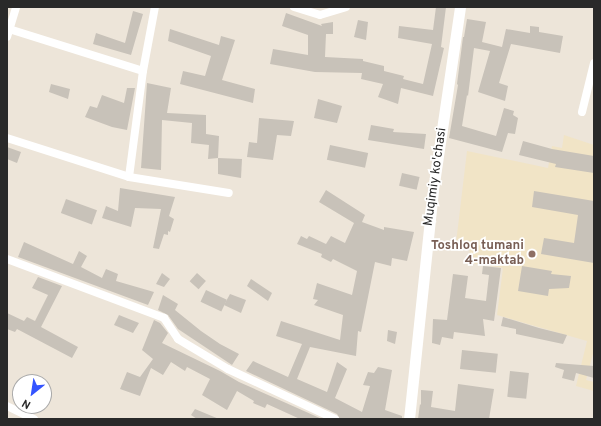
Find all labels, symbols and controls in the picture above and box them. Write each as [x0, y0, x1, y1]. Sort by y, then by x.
street label: Muqimiy ko'chasi [421, 127, 451, 227]
place label: Toshloq tumani 4-maktab [431, 239, 524, 270]
marker: Toshloq tumani 4-maktab [527, 249, 537, 259]
north arrow [12, 374, 52, 414]
text: N [20, 395, 33, 412]

